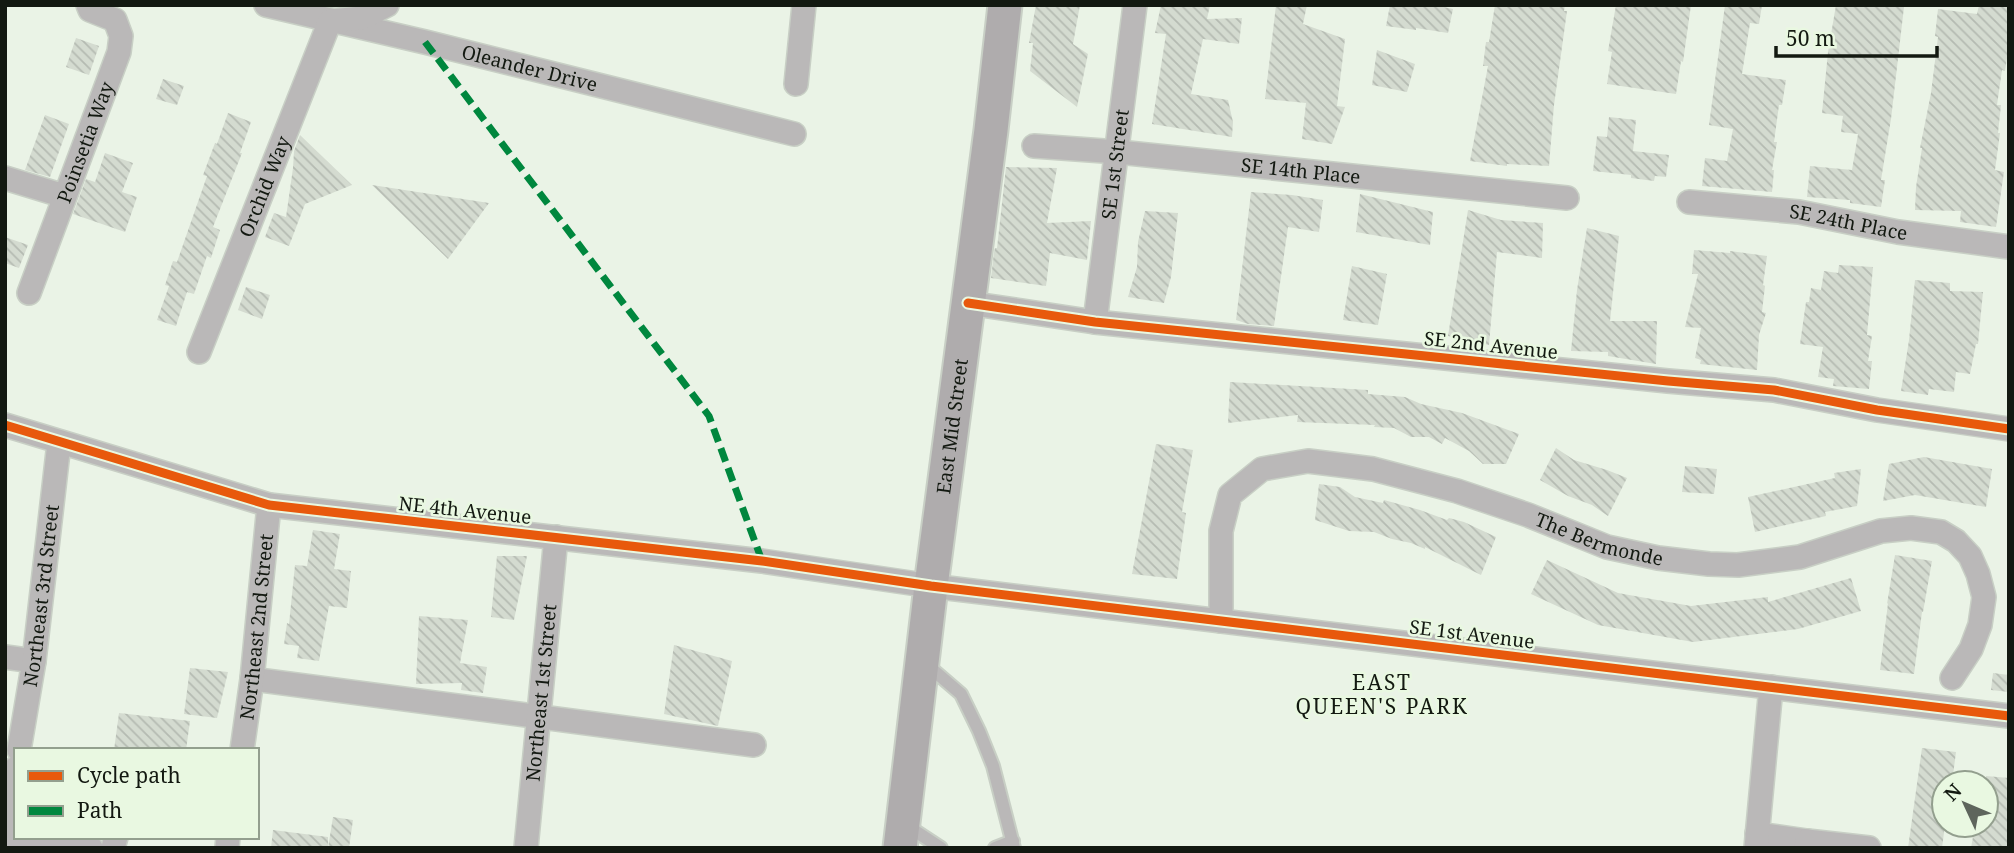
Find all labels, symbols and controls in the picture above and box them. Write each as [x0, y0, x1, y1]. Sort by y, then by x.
scale bar [1776, 14, 1937, 58]
text: 50 m [1786, 24, 1835, 52]
street label: Oleander Drive [459, 39, 600, 97]
street label: Poinsetia Way [51, 78, 120, 207]
street label: SE 1st Street [1095, 107, 1135, 221]
street label: Orchid Way [233, 132, 296, 241]
street label: SE 14th Place [1240, 152, 1362, 190]
street label: SE 24th Place [1789, 198, 1909, 246]
street label: SE 2nd Avenue [1423, 325, 1559, 365]
street label: East Mid Street [930, 357, 974, 496]
street label: NE 4th Avenue [397, 490, 533, 530]
street label: Northeast 3rd Street [17, 503, 65, 689]
street label: The Bermonde [1531, 506, 1666, 572]
street label: Northeast 2nd Street [233, 532, 279, 722]
street label: Northeast 1st Street [519, 602, 563, 783]
street label: SE 1st Avenue [1408, 613, 1536, 655]
district label: EAST QUEEN'S PARK [1295, 668, 1469, 720]
legend [14, 748, 259, 839]
text: Cycle path [77, 761, 181, 789]
north arrow [1930, 769, 2000, 839]
text: N [1938, 778, 1967, 807]
text: Path [77, 796, 122, 824]

